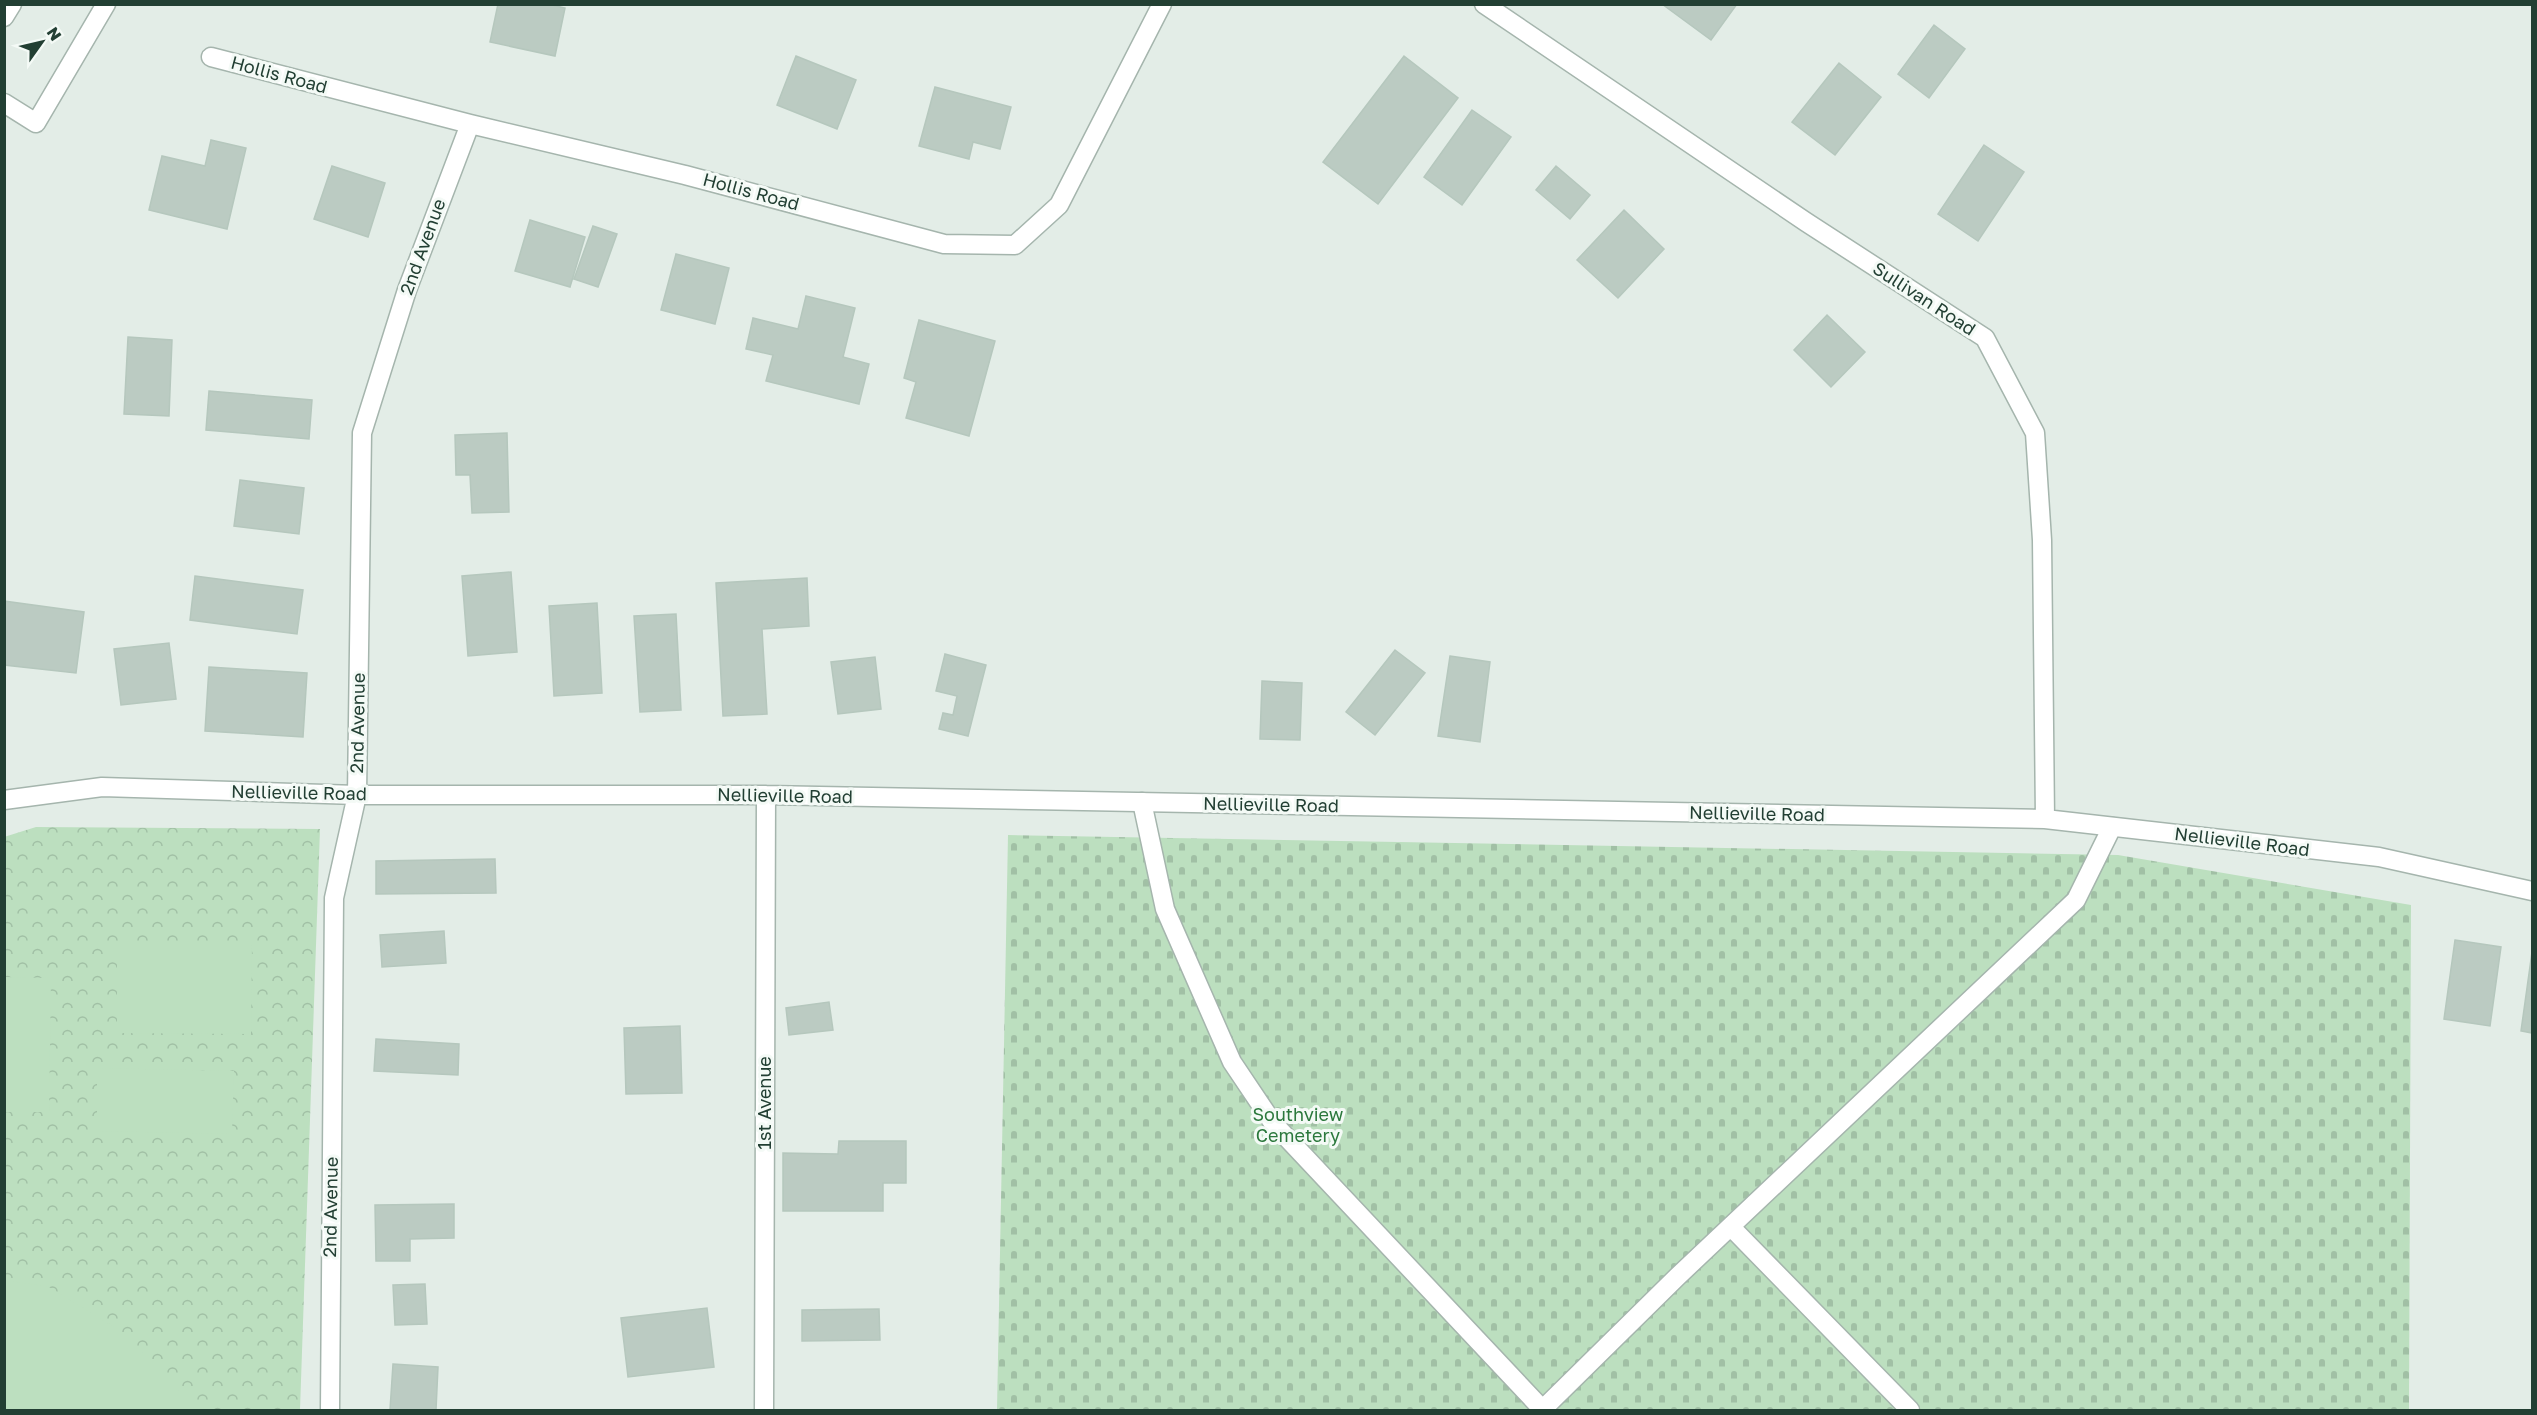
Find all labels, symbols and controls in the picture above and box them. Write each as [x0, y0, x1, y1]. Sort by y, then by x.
north arrow [12, 12, 72, 72]
text: N [43, 23, 66, 44]
street label: Hollis Road [229, 51, 330, 97]
street label: Hollis Road [701, 168, 802, 214]
street label: 2nd Avenue [395, 196, 450, 298]
street label: Sullivan Road [1869, 257, 1980, 340]
street label: 2nd Avenue [345, 672, 369, 773]
street label: Nellieville Road [231, 780, 367, 804]
street label: Nellieville Road [717, 783, 853, 807]
street label: Nellieville Road [1203, 792, 1339, 816]
street label: Nellieville Road [1689, 801, 1825, 825]
street label: Nellieville Road [2173, 822, 2311, 860]
street label: 1st Avenue [753, 1056, 775, 1150]
park label: Southview Cemetery [1253, 1103, 1344, 1146]
street label: 2nd Avenue [318, 1156, 342, 1257]

